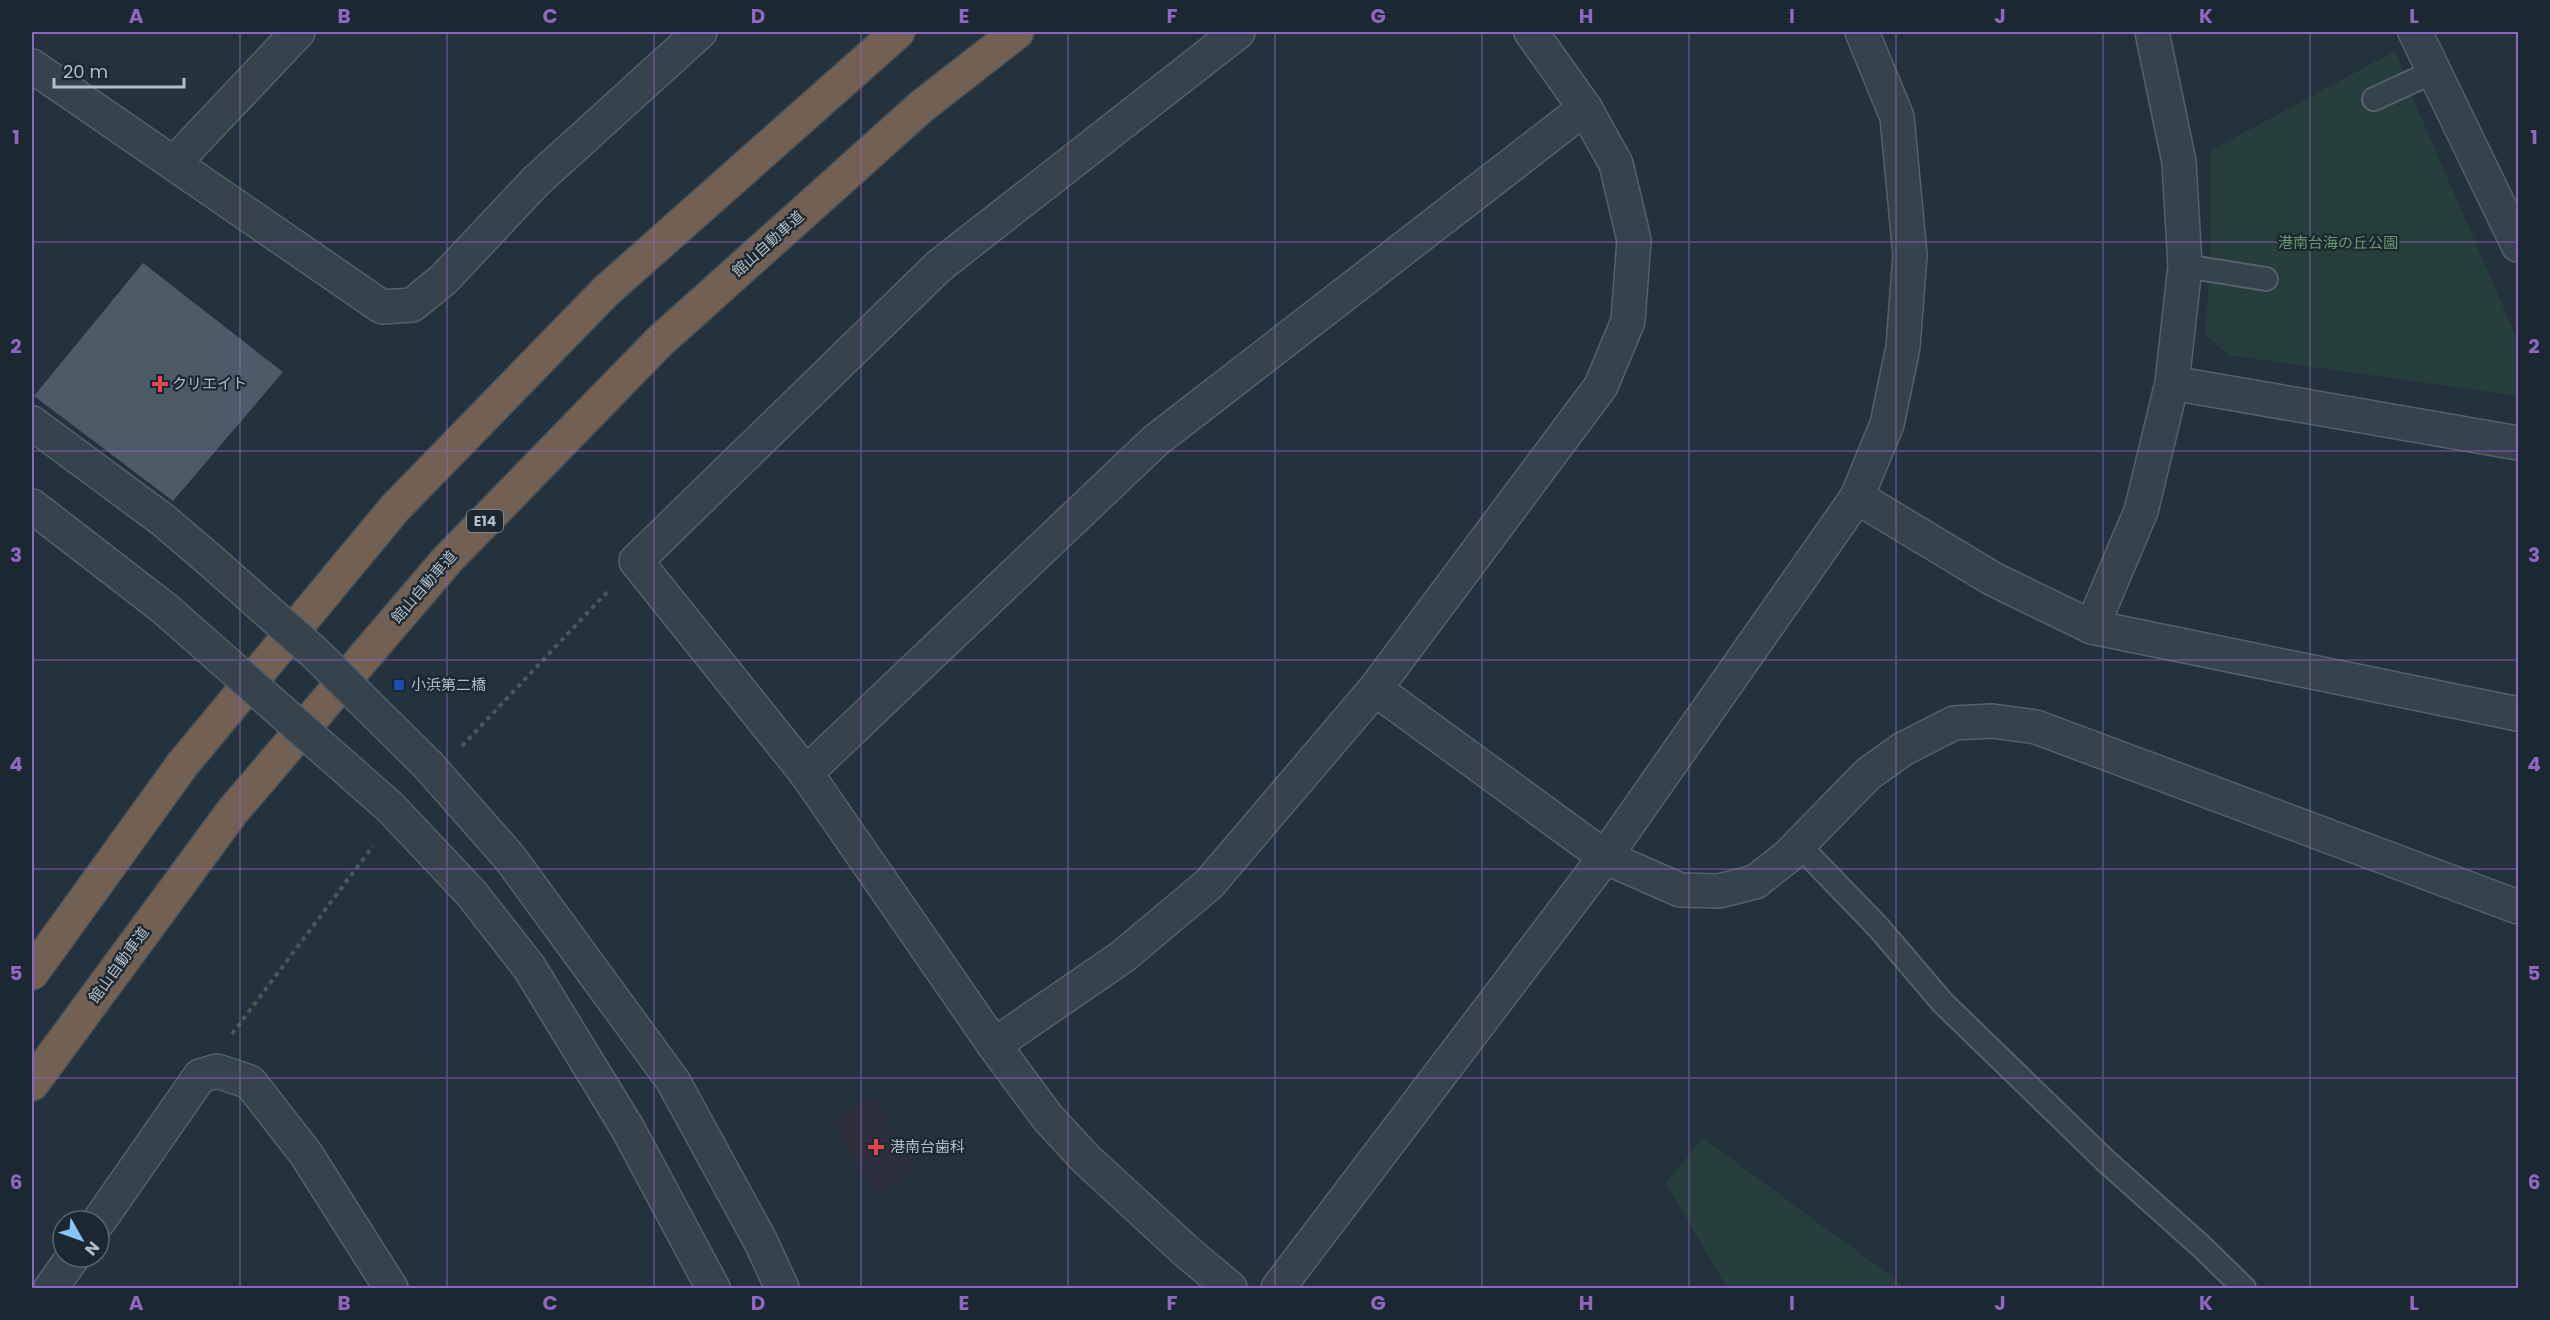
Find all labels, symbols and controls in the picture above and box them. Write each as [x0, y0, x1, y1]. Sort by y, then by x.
text: A [129, 2, 144, 30]
text: B [337, 2, 351, 30]
text: C [542, 2, 558, 30]
text: D [751, 2, 765, 30]
text: E [959, 2, 969, 30]
text: F [1167, 2, 1178, 30]
text: G [1370, 2, 1386, 30]
text: H [1579, 2, 1593, 30]
text: I [1789, 2, 1795, 30]
text: J [1994, 2, 2006, 30]
text: K [2199, 2, 2213, 30]
text: L [2409, 2, 2419, 30]
scale bar [54, 51, 184, 89]
text: 20 m [63, 59, 108, 84]
text: 1 [12, 123, 20, 151]
text: 1 [2530, 123, 2538, 151]
street label: 館山自動車道 [727, 206, 808, 282]
park label: 港南台海の丘公園 [2278, 232, 2398, 253]
text: 2 [10, 332, 22, 360]
text: 2 [2528, 332, 2540, 360]
place label: クリエイト [172, 373, 247, 394]
marker: クリエイト [153, 377, 167, 391]
road number: E14 [467, 510, 503, 532]
text: 3 [10, 541, 22, 569]
text: 3 [2528, 541, 2540, 569]
street label: 館山自動車道 [386, 546, 461, 628]
place label: 小浜第二橋 [411, 674, 486, 695]
marker: 小浜第二橋 [392, 678, 406, 692]
text: 4 [9, 750, 23, 778]
text: 4 [2527, 750, 2541, 778]
street label: 館山自動車道 [84, 922, 154, 1007]
text: 5 [10, 959, 23, 987]
text: 5 [2528, 959, 2541, 987]
place label: 港南台歯科 [890, 1136, 965, 1157]
marker: 港南台歯科 [867, 1138, 885, 1156]
text: 6 [10, 1168, 22, 1196]
text: 6 [2528, 1168, 2540, 1196]
north arrow [51, 1209, 111, 1269]
text: N [79, 1236, 105, 1260]
text: A [129, 1289, 144, 1317]
text: B [337, 1289, 351, 1317]
text: C [542, 1289, 558, 1317]
text: D [751, 1289, 765, 1317]
text: E [959, 1289, 969, 1317]
text: F [1167, 1289, 1178, 1317]
text: G [1370, 1289, 1386, 1317]
text: H [1579, 1289, 1593, 1317]
text: I [1789, 1289, 1795, 1317]
text: J [1994, 1289, 2006, 1317]
text: K [2199, 1289, 2213, 1317]
text: L [2409, 1289, 2419, 1317]

